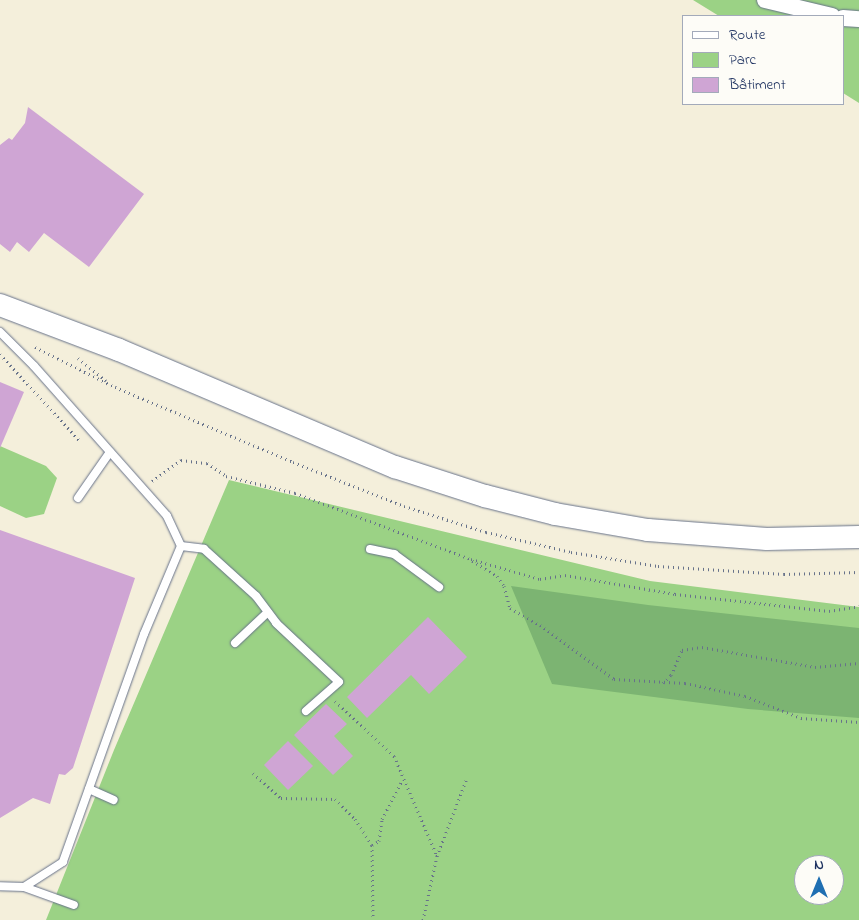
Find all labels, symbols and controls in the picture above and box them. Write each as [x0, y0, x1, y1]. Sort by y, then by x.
legend [682, 15, 844, 105]
text: Route [729, 24, 765, 46]
text: Parc [729, 49, 756, 71]
text: Bâtiment [729, 74, 786, 96]
north arrow [794, 855, 844, 905]
text: N [814, 855, 824, 876]

